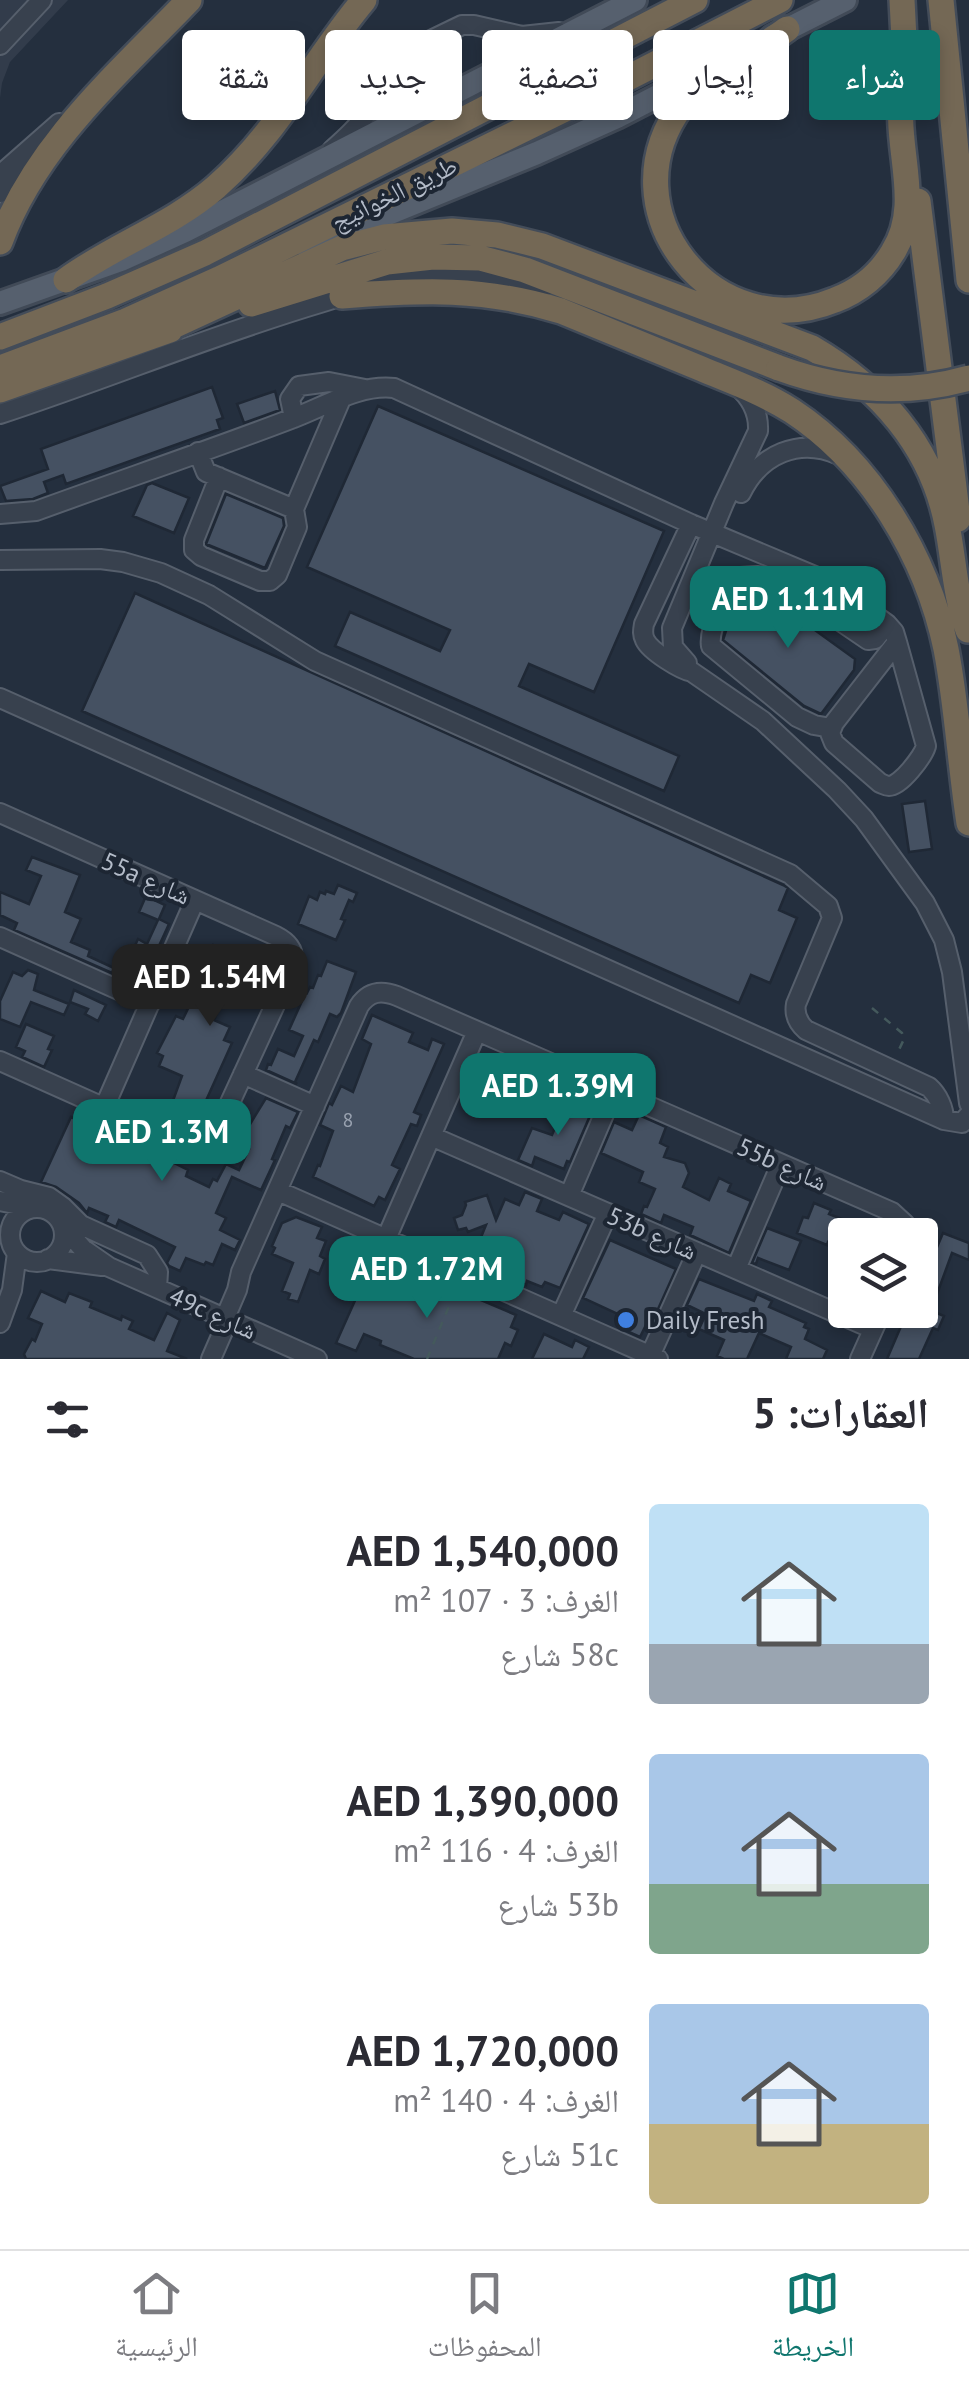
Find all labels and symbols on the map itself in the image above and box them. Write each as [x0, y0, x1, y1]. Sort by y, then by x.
street label: طريق الخوانيج [326, 149, 462, 237]
pin: AED 1.11M [674, 566, 902, 651]
street label: 55a شارع [97, 844, 195, 912]
pin: AED 1.54M [96, 944, 324, 1029]
pin: AED 1.39M [444, 1053, 672, 1138]
pin: AED 1.3M [59, 1099, 265, 1184]
house number: 8 [343, 1107, 353, 1133]
street label: 55b شارع [732, 1130, 832, 1198]
street label: 53b شارع [602, 1199, 702, 1267]
pin: AED 1.72M [313, 1236, 541, 1321]
street label: 49c شارع [164, 1280, 262, 1346]
place label: Daily Fresh [646, 1304, 765, 1336]
marker: Daily Fresh [615, 1309, 637, 1331]

